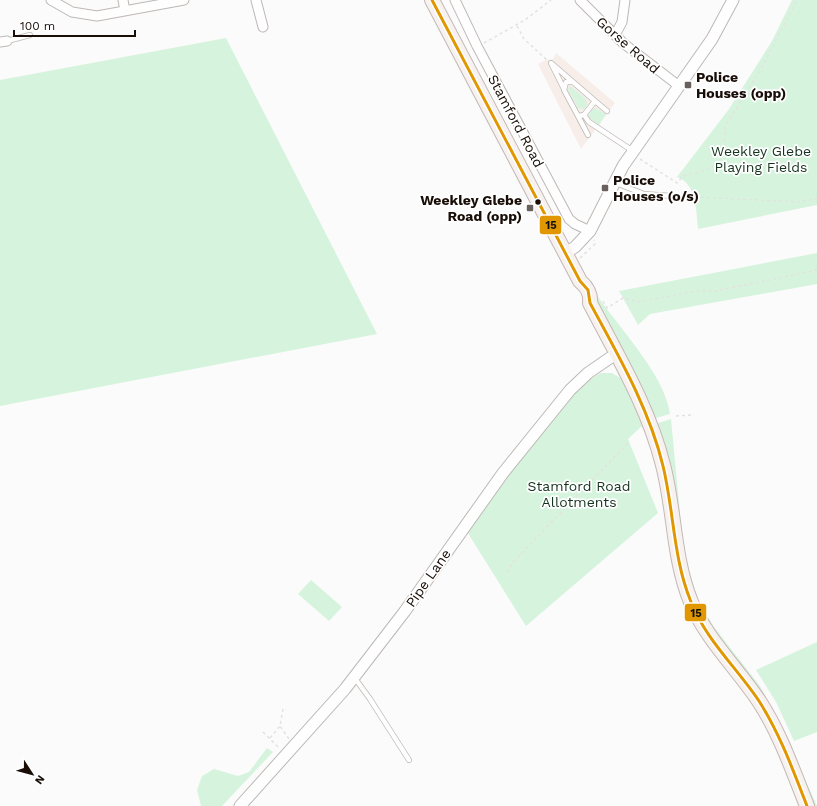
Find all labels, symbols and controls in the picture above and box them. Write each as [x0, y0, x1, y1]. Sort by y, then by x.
scale bar [14, 12, 135, 38]
street label: Gorse Road [593, 13, 663, 77]
text: 100 m [20, 19, 55, 33]
place label: Police Houses (opp) [696, 69, 786, 101]
street label: Stamford Road [485, 72, 547, 170]
marker: Police Houses (opp) [683, 80, 693, 90]
park label: Weekley Glebe Playing Fields [711, 143, 811, 175]
place label: Police Houses (o/s) [613, 172, 699, 204]
marker: Police Houses (o/s) [600, 183, 610, 193]
place label: Weekley Glebe Road (opp) [420, 192, 522, 224]
unlabelled marker [533, 197, 543, 207]
marker: Weekley Glebe Road (opp) [525, 203, 535, 213]
line badge: 15 [539, 215, 562, 235]
text: 15 [545, 219, 557, 232]
park label: Stamford Road Allotments [528, 478, 630, 510]
street label: Pipe Lane [402, 546, 454, 610]
line badge: 15 [684, 603, 707, 622]
text: 15 [690, 607, 702, 620]
north arrow [12, 754, 52, 794]
text: N [32, 772, 47, 787]

